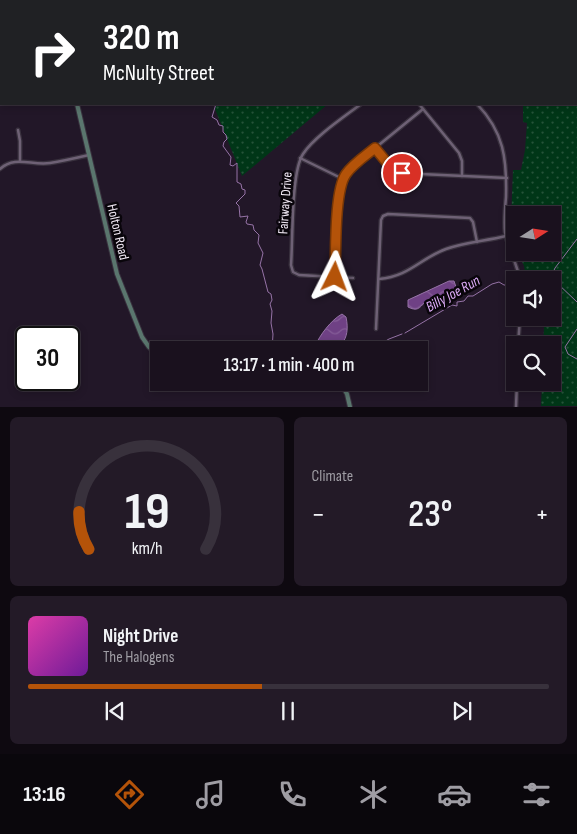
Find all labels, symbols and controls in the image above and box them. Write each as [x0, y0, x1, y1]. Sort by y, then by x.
text: 320 m [103, 17, 179, 60]
icon: right [20, 20, 85, 85]
text: McNulty Street [103, 60, 215, 87]
pin [381, 152, 423, 194]
icon: arrive [388, 159, 416, 187]
street label: Fairway Drive [274, 171, 296, 235]
street label: Holton Road [103, 202, 133, 262]
north arrow [506, 206, 561, 261]
map controls [506, 206, 561, 391]
position arrow [308, 250, 360, 302]
water label: Billy Joe Run [422, 271, 484, 317]
button: sound [506, 271, 561, 326]
speed limit sign: 30 [15, 326, 80, 391]
button: search [506, 336, 561, 391]
text: 13:17 · 1 min · 400 m [224, 354, 354, 377]
text: Climate [312, 467, 353, 486]
text: 19 [124, 481, 169, 544]
text: 23° [408, 492, 453, 537]
text: − [312, 498, 325, 531]
text: + [535, 498, 549, 531]
text: km/h [131, 538, 162, 559]
text: Night Drive [103, 625, 178, 648]
text: The Halogens [103, 648, 174, 667]
icon: previous [101, 697, 129, 725]
icon: pause [274, 697, 302, 725]
icon: next [448, 697, 476, 725]
icon: directions [112, 777, 147, 812]
icon: music [193, 777, 228, 812]
icon: phone [275, 777, 310, 812]
icon: climate [356, 777, 391, 812]
icon: car [437, 777, 472, 812]
icon: filters [519, 777, 554, 812]
text: 13:16 [23, 781, 66, 808]

